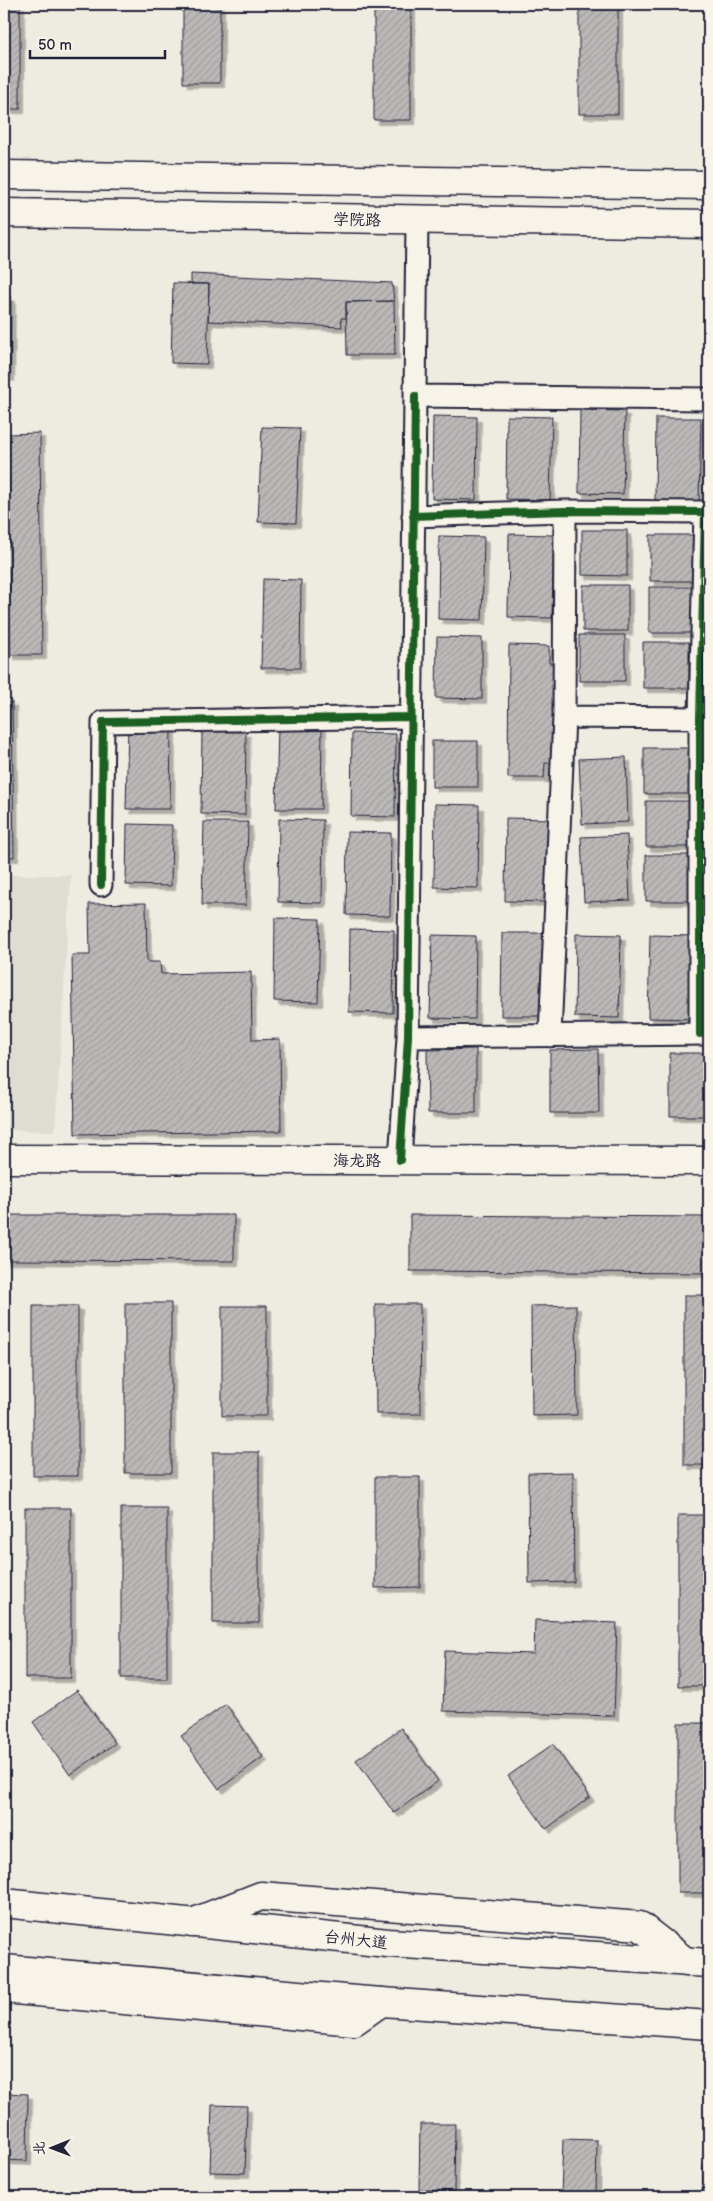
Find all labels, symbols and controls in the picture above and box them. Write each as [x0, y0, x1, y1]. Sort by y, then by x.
scale bar [30, 28, 165, 60]
text: 50 m [38, 36, 72, 55]
street label: 学院路 [333, 211, 381, 230]
street label: 海龙路 [333, 1152, 381, 1171]
street label: 台州大道 [323, 1928, 389, 1953]
north arrow [28, 2124, 78, 2174]
text: 北 [31, 2141, 48, 2155]

